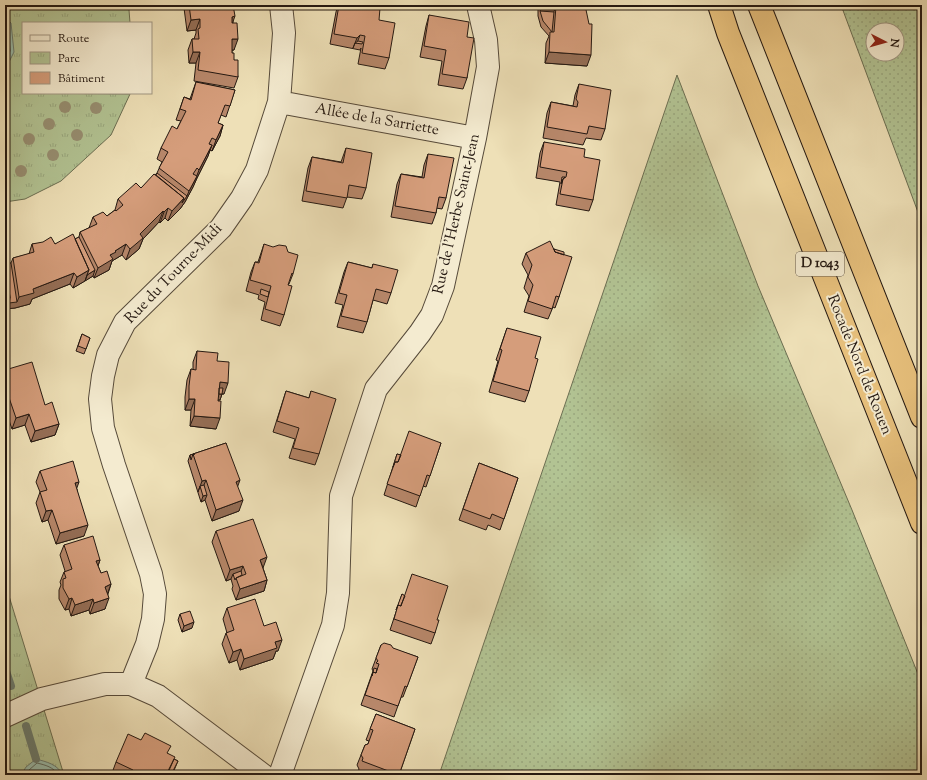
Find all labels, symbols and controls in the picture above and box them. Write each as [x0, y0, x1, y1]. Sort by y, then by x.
legend [22, 22, 152, 94]
north arrow [865, 22, 905, 62]
text: Route [58, 30, 90, 48]
text: N [886, 37, 902, 48]
text: Parc [58, 50, 80, 68]
text: Bâtiment [58, 70, 105, 88]
street label: Allée de la Sarriette [313, 99, 441, 141]
street label: Rue de l'Herbe Saint-Jean [428, 132, 486, 296]
street label: Rue du Tourne-Midi [120, 219, 228, 329]
road number: D 1043 [796, 252, 844, 276]
street label: Rocade Nord de Rouen [821, 292, 897, 438]

